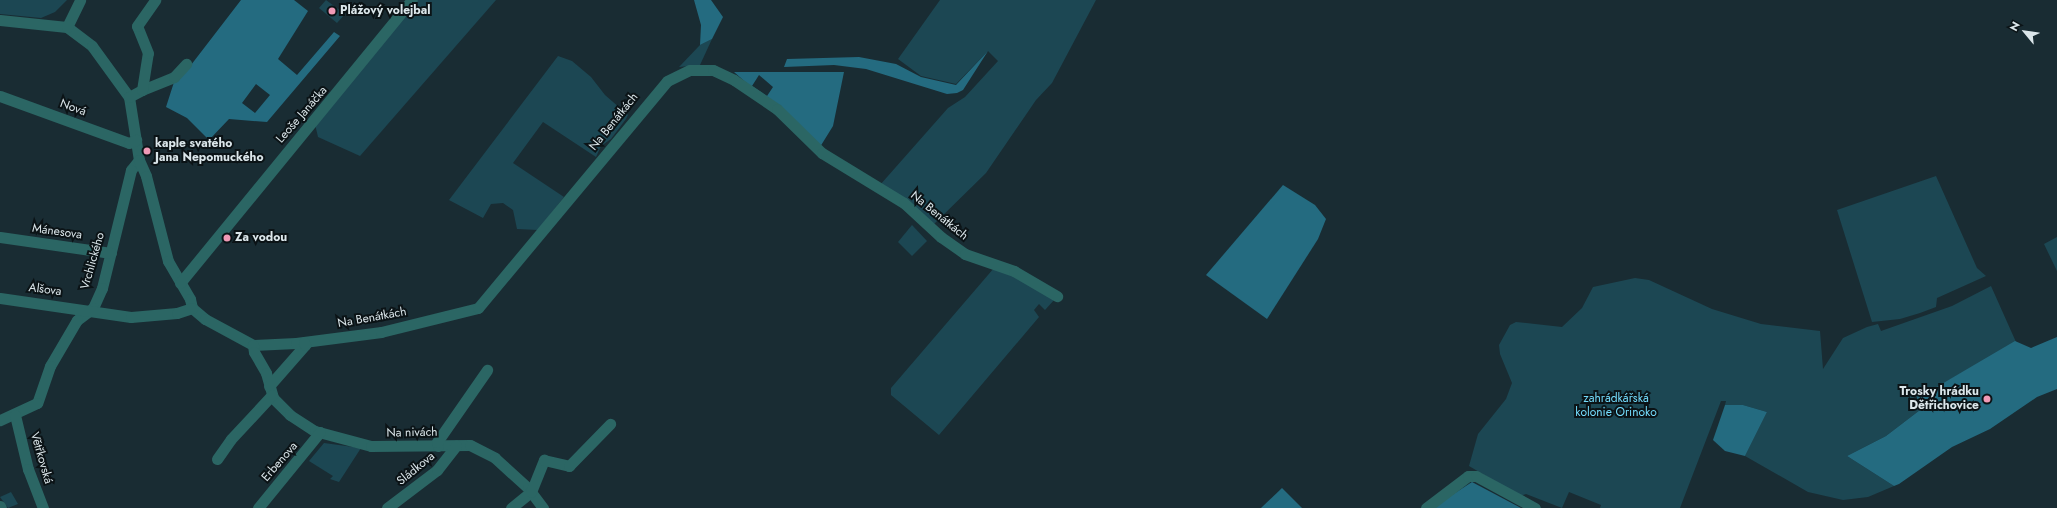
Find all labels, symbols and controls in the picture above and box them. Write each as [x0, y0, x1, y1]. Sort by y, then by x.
place label: Plážový volejbal [340, 4, 430, 18]
marker: Plážový volejbal [327, 6, 337, 16]
north arrow [2005, 12, 2045, 52]
text: N [2005, 18, 2024, 34]
street label: Leoše Janáčka [274, 84, 330, 146]
street label: Na Benátkách [586, 90, 642, 154]
street label: Nová [58, 97, 88, 119]
place label: kaple svatého Jana Nepomuckého [155, 137, 263, 165]
marker: kaple svatého Jana Nepomuckého [142, 146, 152, 156]
street label: Na Benátkách [907, 188, 971, 244]
street label: Mánesova [31, 221, 83, 243]
street label: Vrchlického [78, 231, 108, 291]
place label: Za vodou [235, 231, 287, 245]
marker: Za vodou [222, 233, 232, 243]
street label: Alšova [28, 281, 62, 299]
street label: Na Benátkách [336, 305, 408, 331]
place label: Trosky hrádku Dětřichovice [1900, 385, 1979, 413]
park label: zahrádkářská kolonie Orinoko [1575, 392, 1657, 420]
marker: Trosky hrádku Dětřichovice [1982, 394, 1992, 404]
street label: Na nivách [386, 425, 438, 441]
street label: Větřkovská [27, 431, 55, 485]
street label: Erbenova [259, 439, 301, 485]
street label: Sládkova [394, 449, 438, 489]

